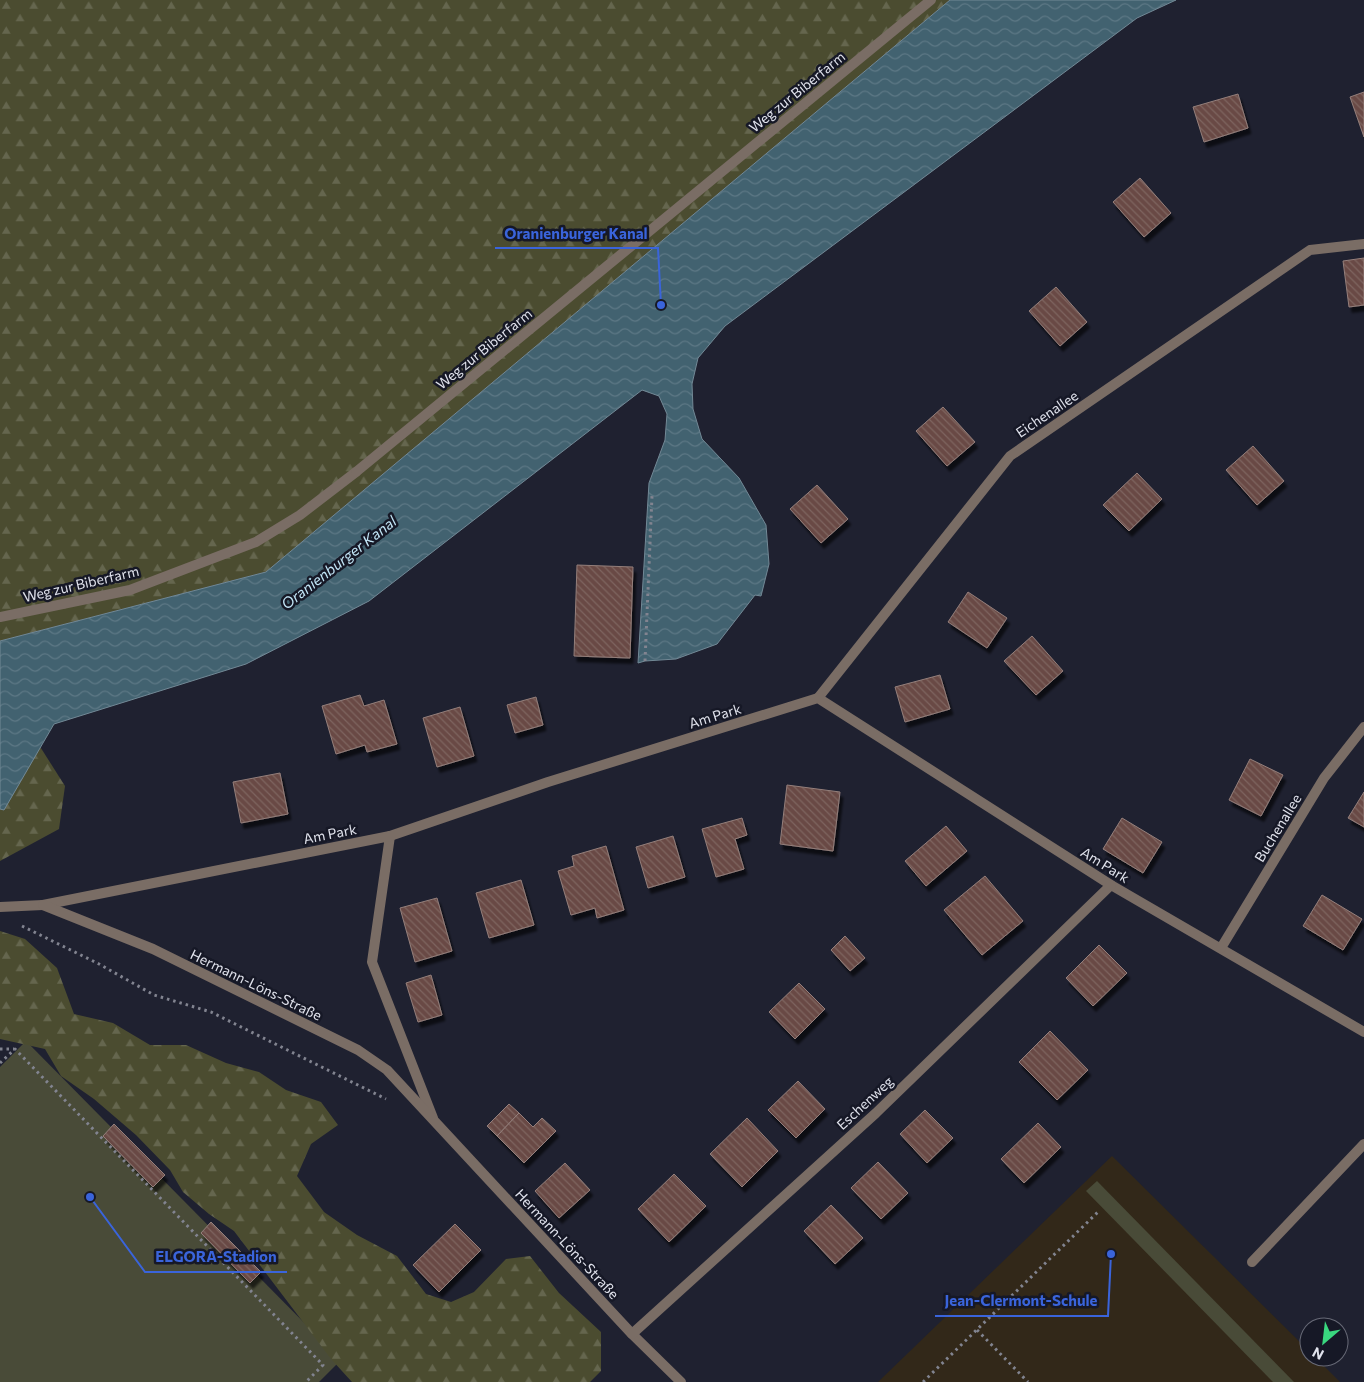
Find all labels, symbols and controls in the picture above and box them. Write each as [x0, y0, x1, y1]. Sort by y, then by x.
street label: Weg zur Biberfarm [745, 48, 848, 135]
callout: Oranienburger Kanal [495, 218, 658, 248]
text: Oranienburger Kanal [504, 224, 648, 242]
street label: Weg zur Biberfarm [432, 305, 535, 392]
street label: Eichenallee [1012, 387, 1081, 441]
water label: Oranienburger Kanal [277, 511, 400, 613]
street label: Weg zur Biberfarm [21, 562, 140, 605]
street label: Am Park [687, 699, 743, 732]
street label: Buchenallee [1251, 791, 1305, 865]
street label: Am Park [302, 820, 358, 847]
street label: Am Park [1078, 843, 1133, 886]
street label: Hermann-Löns-Straße [188, 945, 325, 1024]
street label: Eschenweg [833, 1072, 897, 1133]
street label: Hermann-Löns-Straße [512, 1185, 623, 1302]
callout: ELGORA-Stadion [145, 1242, 287, 1272]
text: ELGORA-Stadion [155, 1247, 277, 1265]
callout: Jean-Clermont-Schule [935, 1286, 1108, 1316]
text: Jean-Clermont-Schule [944, 1291, 1098, 1309]
north arrow [1299, 1317, 1349, 1367]
text: N [1309, 1344, 1326, 1364]

